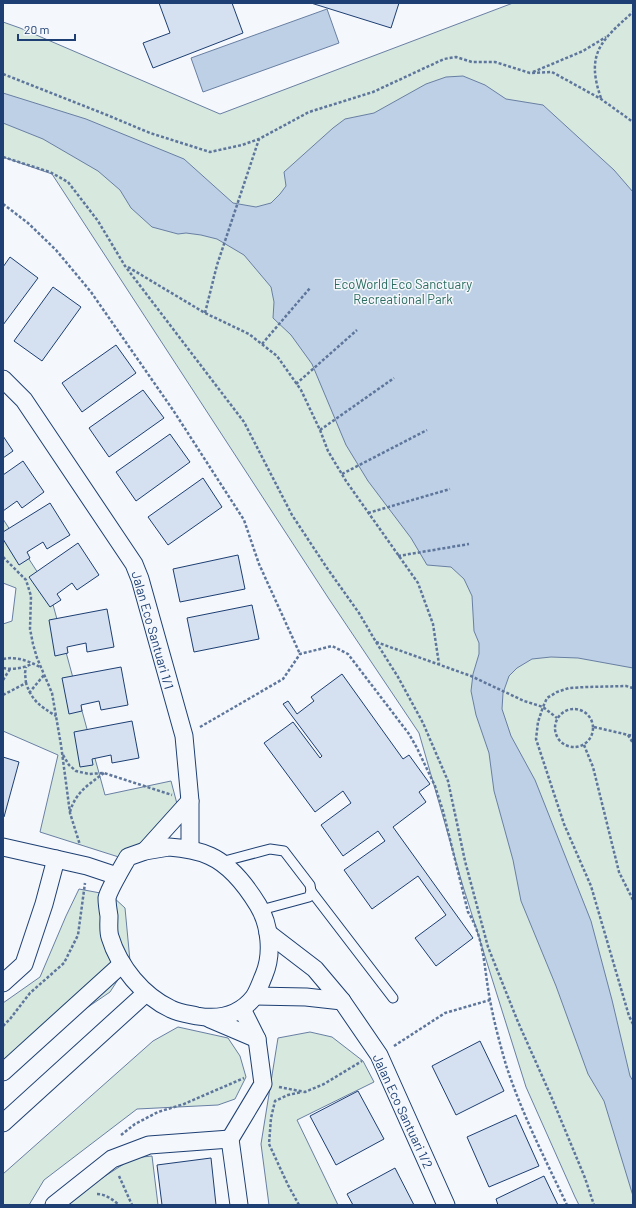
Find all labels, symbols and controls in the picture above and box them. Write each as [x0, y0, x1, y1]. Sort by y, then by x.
scale bar [18, 16, 75, 42]
text: 20 m [24, 22, 50, 36]
park label: EcoWorld Eco Sanctuary Recreational Park [334, 276, 472, 307]
street label: Jalan Eco Santuari 1/1 [128, 569, 178, 691]
street label: Jalan Eco Santuari 1/2 [369, 1051, 437, 1171]

